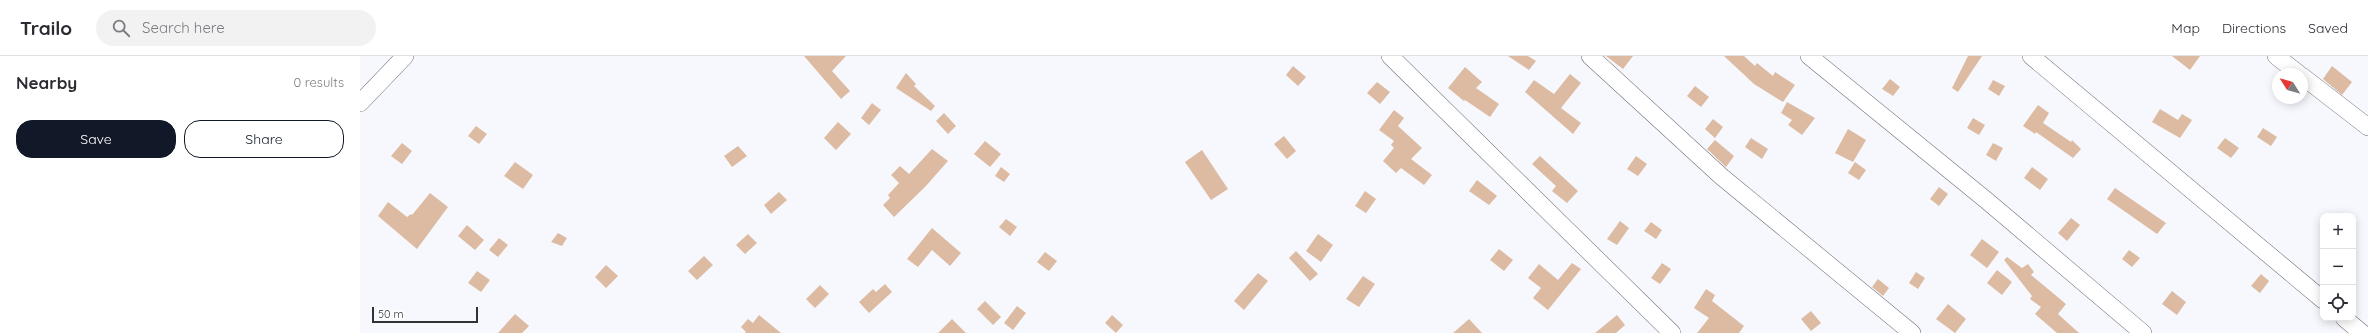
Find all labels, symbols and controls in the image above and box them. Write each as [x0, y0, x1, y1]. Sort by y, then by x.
search box [96, 10, 376, 46]
text: Trailo [20, 16, 72, 40]
icon: search [110, 17, 132, 39]
text: Search here [142, 18, 225, 37]
text: Map [2171, 19, 2200, 37]
text: Directions [2222, 19, 2286, 37]
text: Saved [2308, 19, 2348, 37]
north arrow [2272, 68, 2308, 104]
text: Nearby [16, 72, 77, 93]
text: 0 results [293, 74, 344, 90]
button: Save [16, 120, 176, 158]
button: Share [184, 120, 344, 158]
map controls [2320, 213, 2356, 321]
button: + [2320, 213, 2356, 249]
button: − [2320, 249, 2356, 285]
button: locate [2320, 285, 2356, 321]
scale bar [372, 305, 478, 324]
text: 50 m [378, 307, 404, 321]

